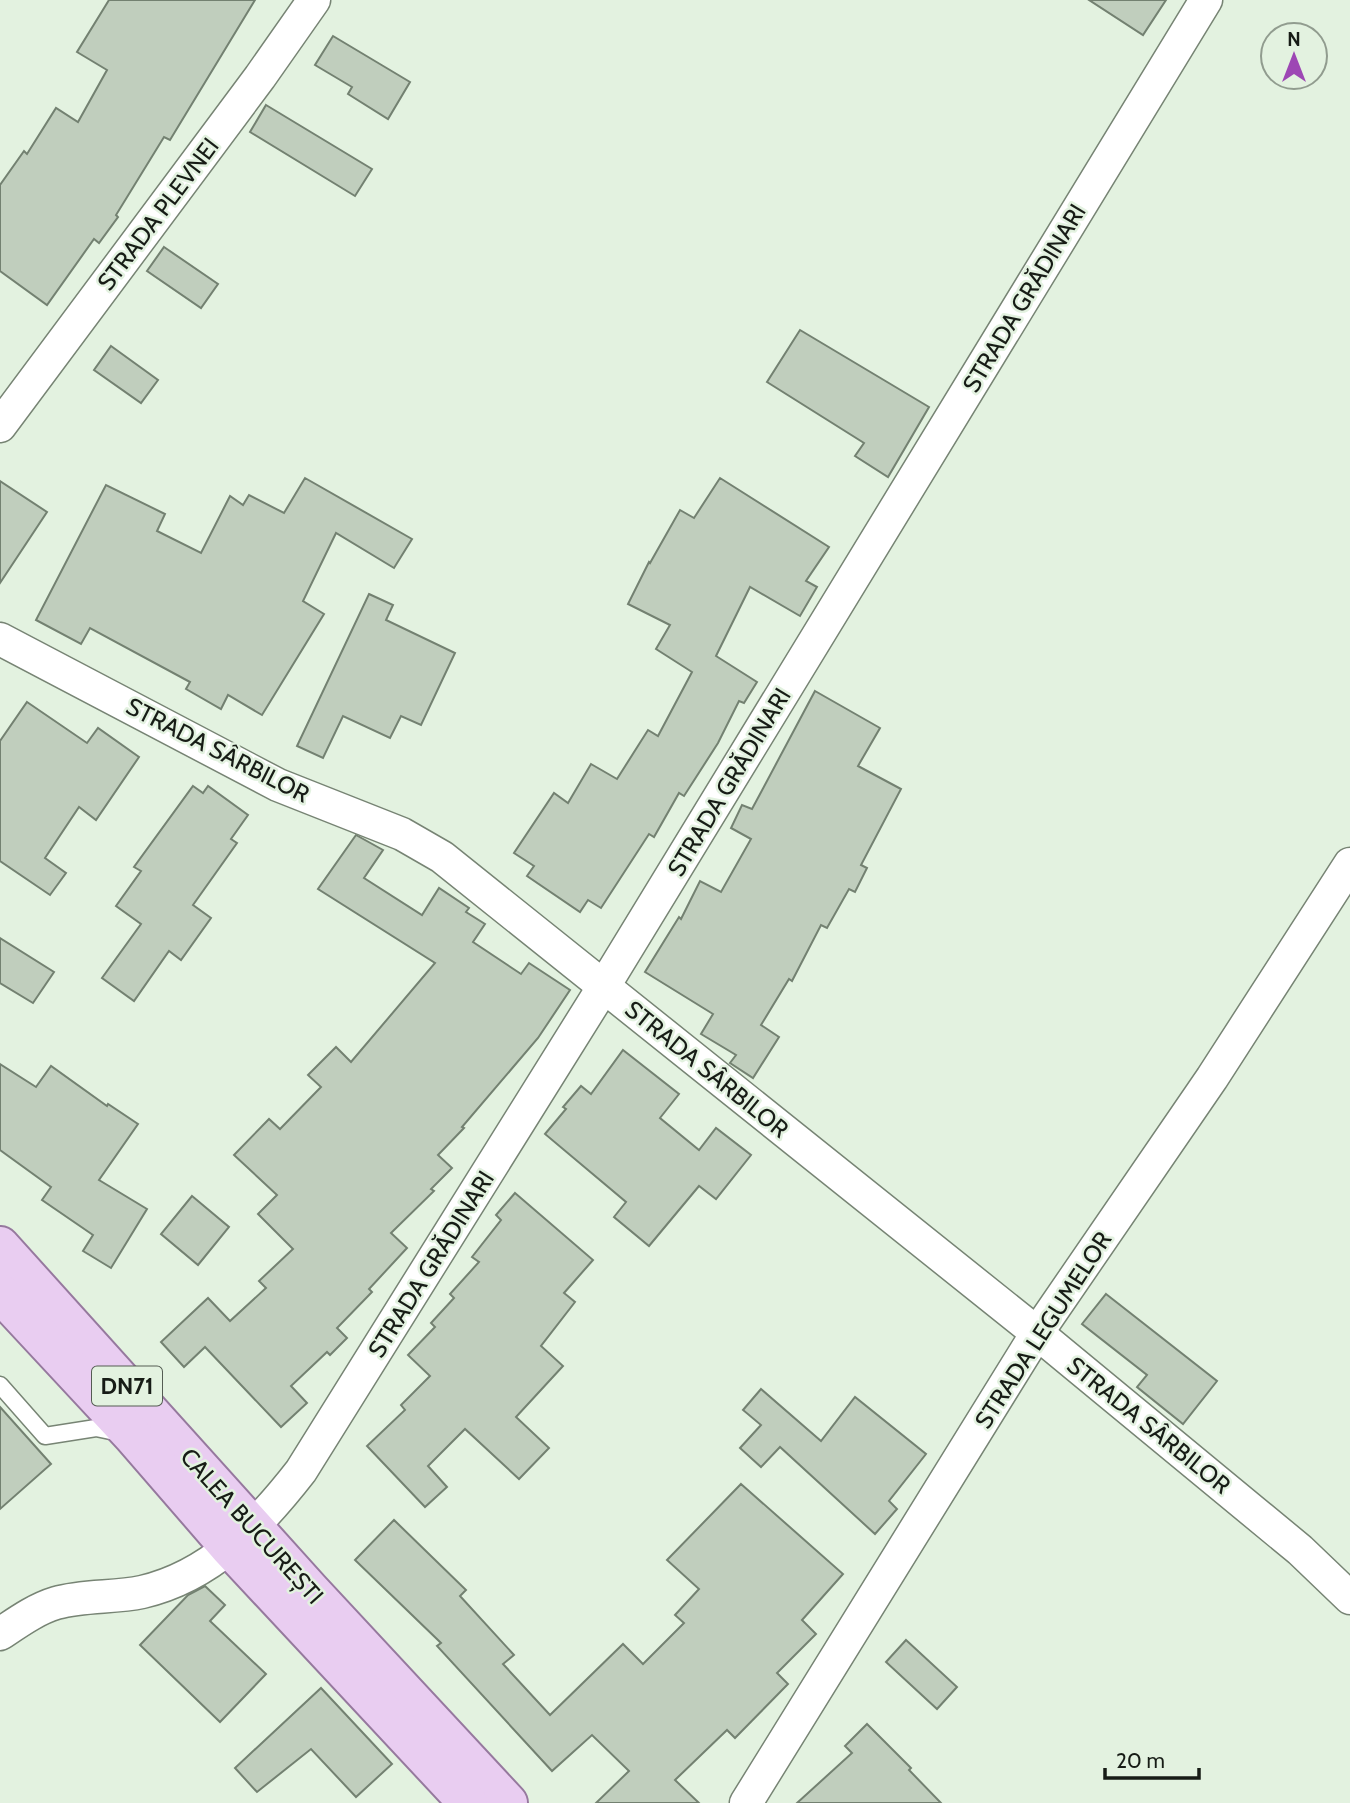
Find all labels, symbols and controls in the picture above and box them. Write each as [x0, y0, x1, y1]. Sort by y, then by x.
north arrow [1259, 21, 1329, 91]
text: N [1287, 28, 1301, 51]
street label: STRADA PLEVNEI [91, 132, 225, 296]
street label: STRADA GRĂDINARI [956, 199, 1092, 397]
street label: STRADA GRĂDINARI [661, 683, 797, 881]
street label: STRADA SÂRBILOR [122, 691, 315, 809]
street label: STRADA SÂRBILOR [620, 994, 795, 1144]
street label: STRADA GRĂDINARI [362, 1165, 500, 1363]
street label: STRADA LEGUMELOR [969, 1226, 1118, 1434]
street label: STRADA SÂRBILOR [1062, 1350, 1237, 1500]
road number: DN71 [92, 1366, 162, 1406]
street label: CALEA BUCUREȘTI [174, 1442, 330, 1611]
scale bar [1105, 1736, 1200, 1780]
text: 20 m [1116, 1748, 1165, 1773]

